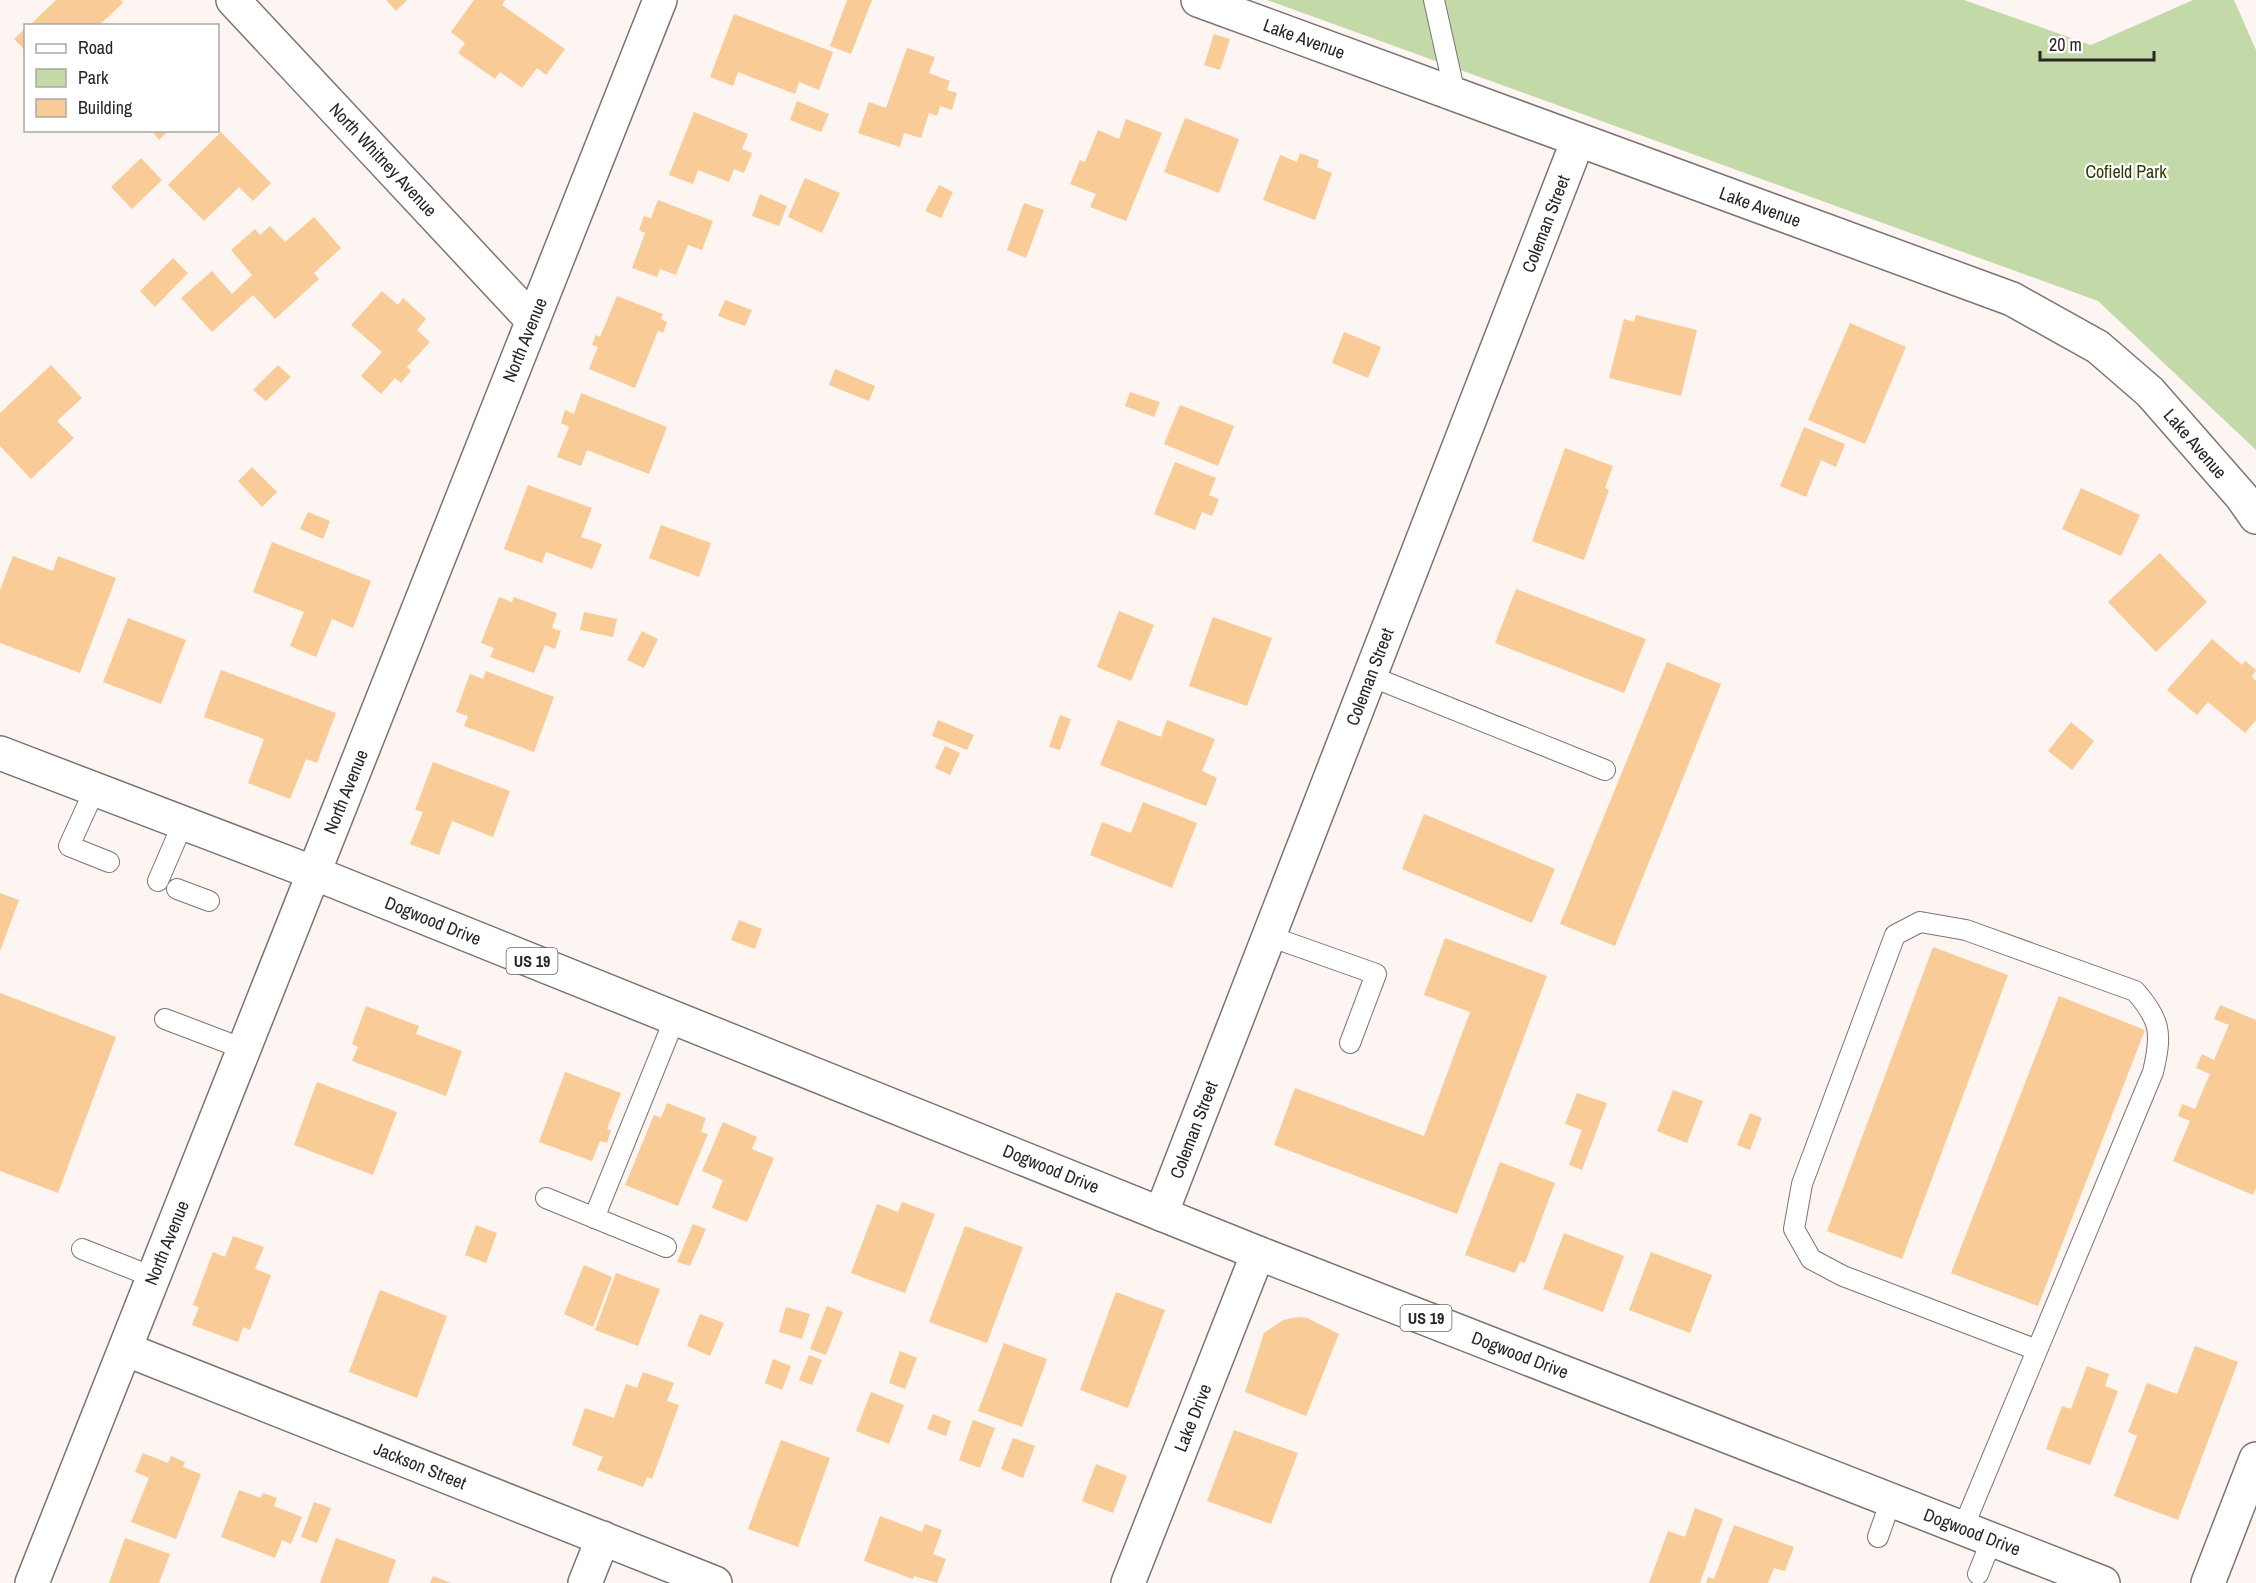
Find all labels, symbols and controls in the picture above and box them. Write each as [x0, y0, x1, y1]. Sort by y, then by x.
street label: Lake Avenue [1260, 12, 1348, 65]
legend [24, 24, 219, 132]
scale bar [2040, 24, 2154, 62]
text: 20 m [2049, 32, 2082, 57]
text: Road [78, 35, 113, 60]
text: Park [78, 65, 109, 90]
text: Building [78, 95, 133, 120]
street label: North Whitney Avenue [324, 97, 443, 222]
park label: Cofield Park [2085, 159, 2167, 184]
street label: Coleman Street [1515, 171, 1576, 276]
street label: Lake Avenue [1716, 180, 1804, 233]
street label: North Avenue [496, 294, 553, 386]
street label: Lake Avenue [2158, 403, 2233, 484]
street label: Coleman Street [1339, 624, 1400, 729]
street label: North Avenue [317, 746, 374, 838]
street label: Dogwood Drive [381, 890, 485, 951]
road number: US 19 [506, 948, 558, 974]
street label: Coleman Street [1163, 1077, 1224, 1182]
street label: Dogwood Drive [999, 1138, 1103, 1199]
street label: North Avenue [138, 1197, 195, 1289]
road number: US 19 [1400, 1305, 1452, 1331]
street label: Dogwood Drive [1468, 1325, 1572, 1384]
street label: Lake Drive [1168, 1380, 1217, 1456]
street label: Jackson Street [370, 1436, 470, 1495]
street label: Dogwood Drive [1920, 1502, 2024, 1561]

